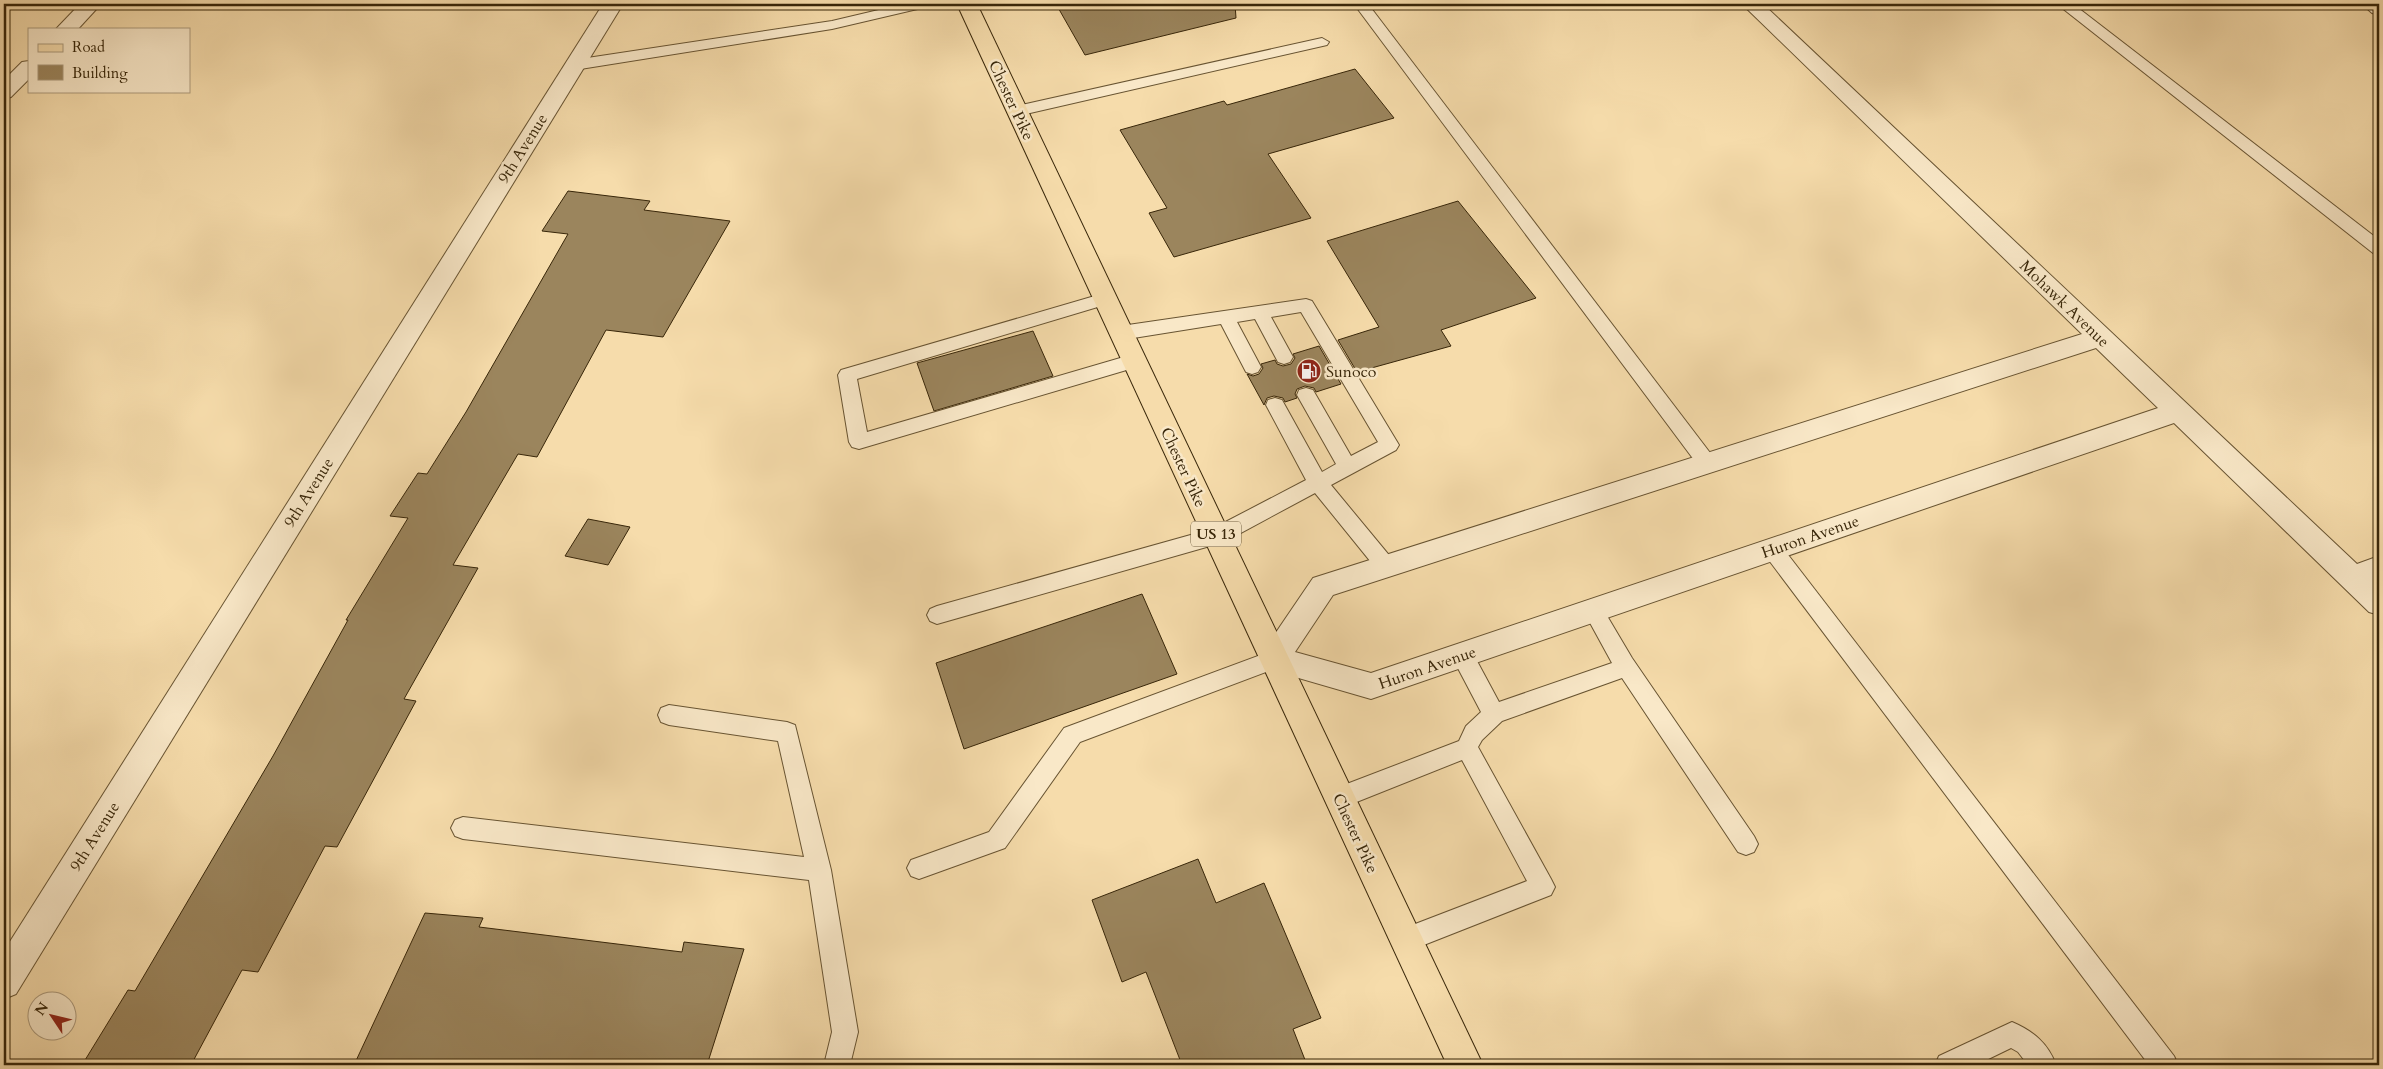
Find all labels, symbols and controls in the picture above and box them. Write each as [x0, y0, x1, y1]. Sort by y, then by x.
legend [28, 28, 190, 92]
text: Road [72, 37, 105, 57]
street label: Chester Pike [983, 57, 1039, 144]
text: Building [72, 63, 128, 83]
street label: 9th Avenue [493, 110, 553, 188]
street label: Mohawk Avenue [2015, 255, 2114, 352]
fuel station icon: Sunoco [1296, 358, 1322, 384]
place label: Sunoco [1326, 361, 1377, 383]
street label: Chester Pike [1155, 424, 1211, 511]
street label: 9th Avenue [279, 454, 339, 532]
street label: Huron Avenue [1759, 510, 1862, 564]
road number: US 13 [1191, 522, 1241, 546]
street label: Huron Avenue [1376, 641, 1479, 695]
street label: Chester Pike [1327, 790, 1383, 877]
street label: 9th Avenue [65, 798, 125, 876]
north arrow [28, 992, 78, 1042]
text: N [30, 998, 53, 1019]

